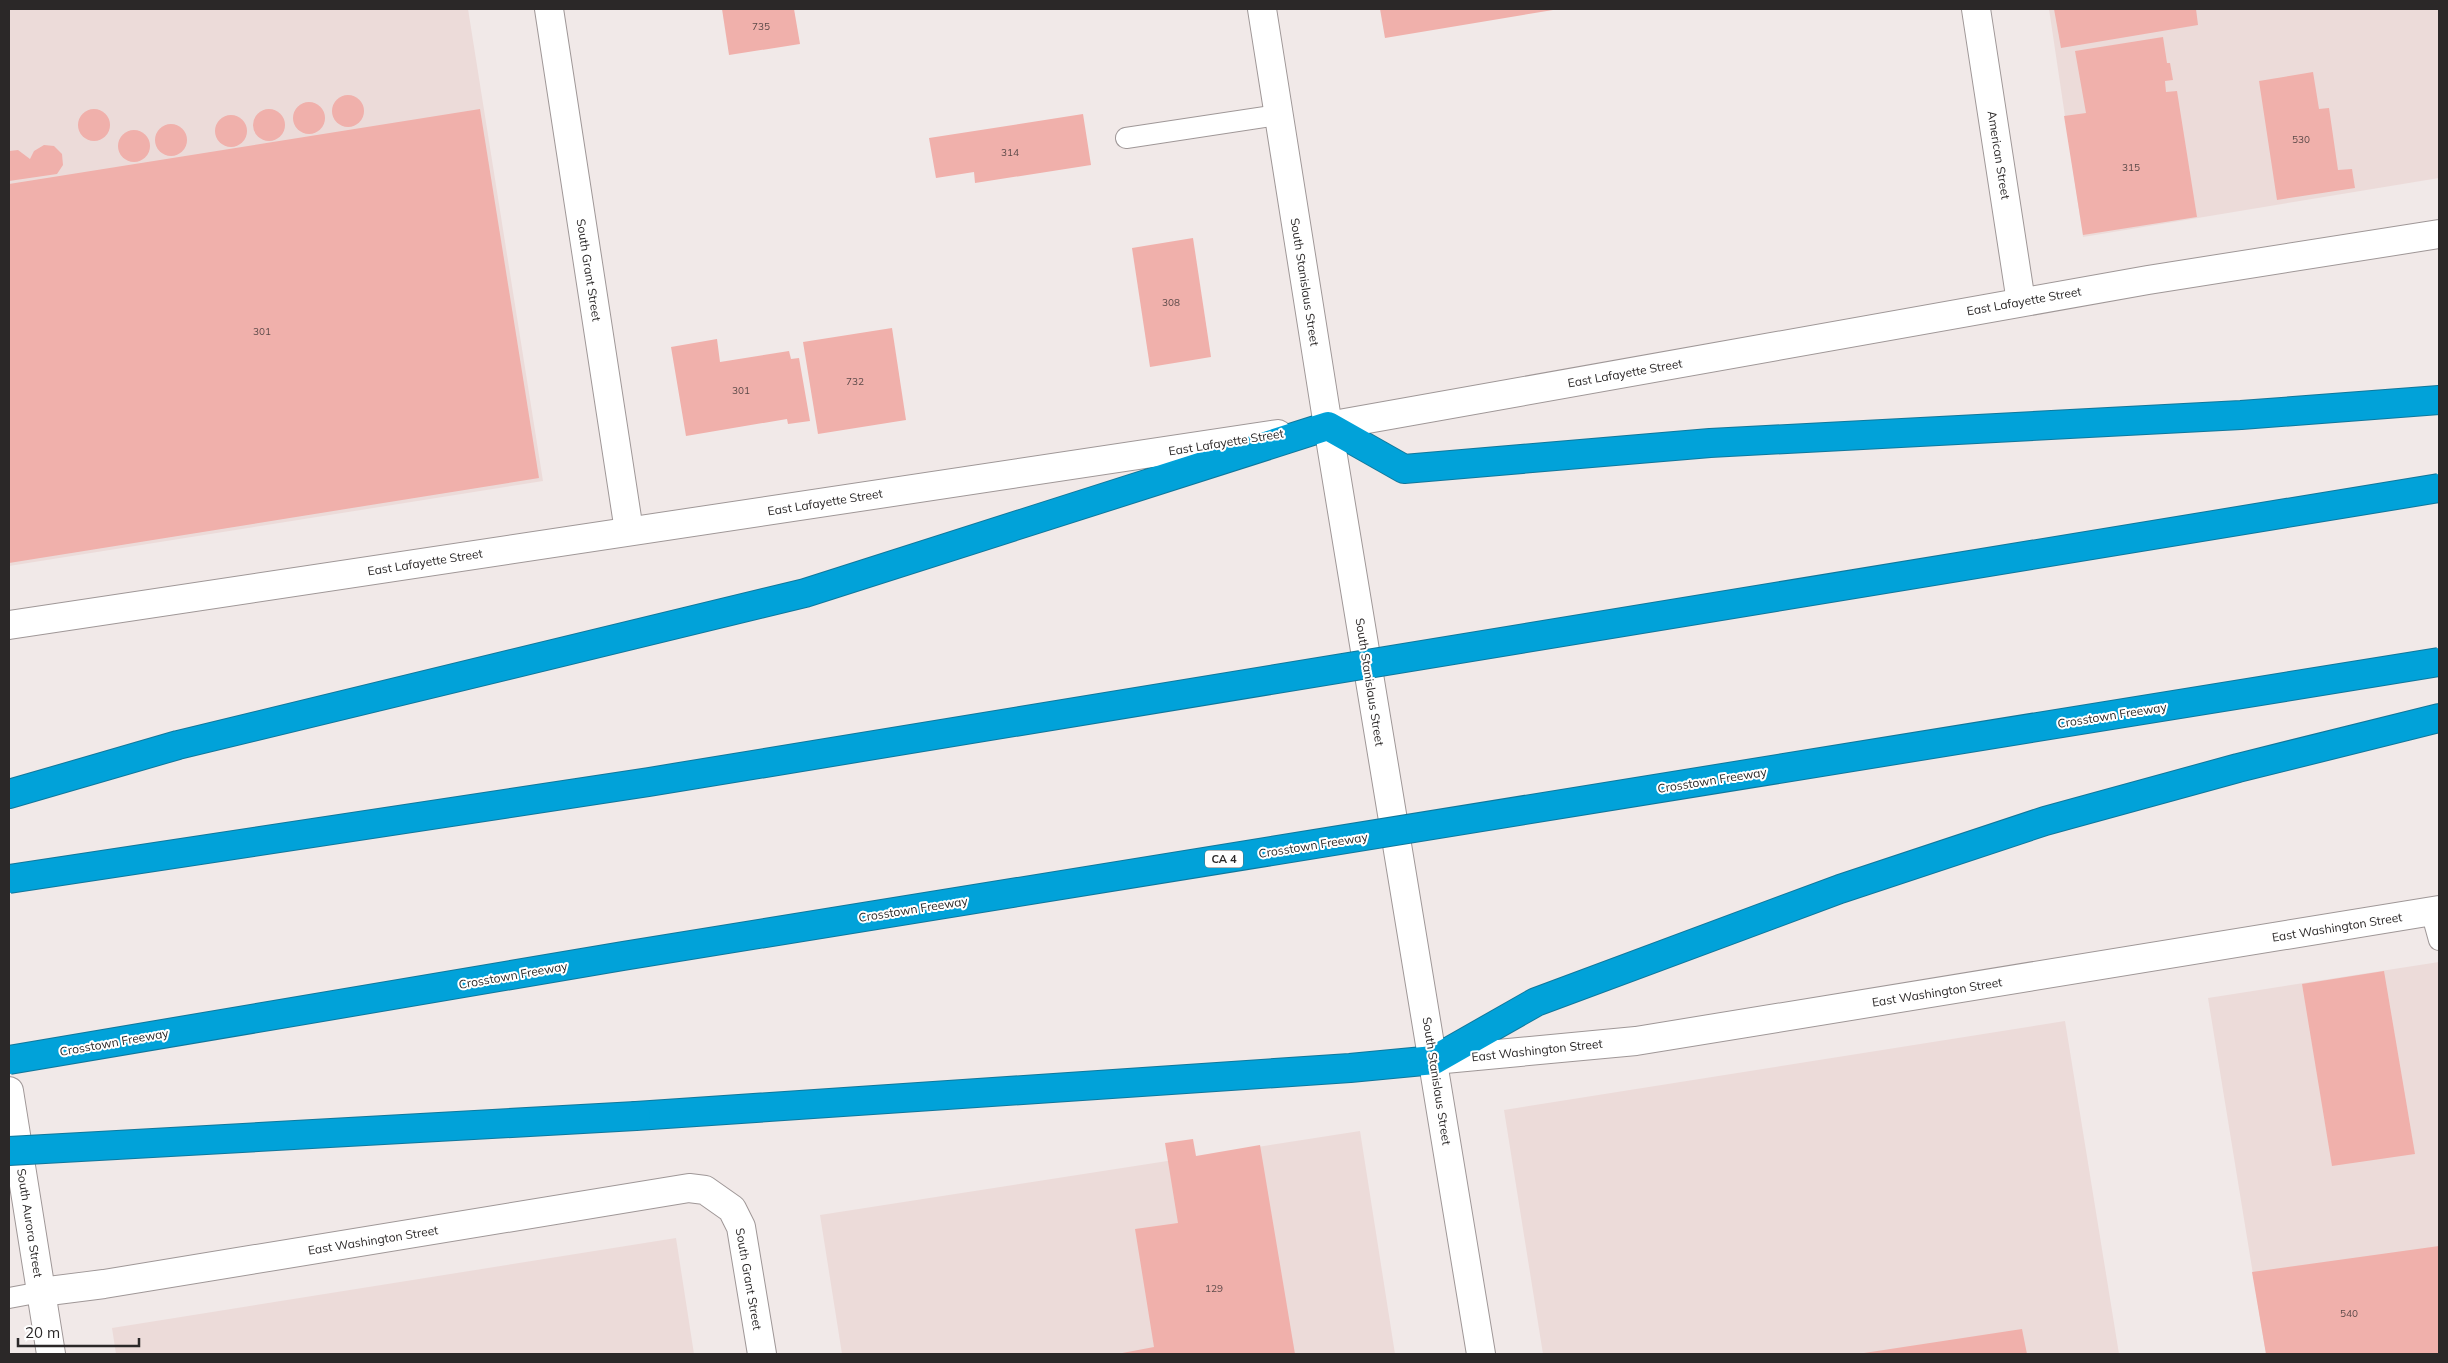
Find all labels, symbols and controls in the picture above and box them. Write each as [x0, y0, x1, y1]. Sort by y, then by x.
house number: 735 [752, 20, 770, 33]
street label: American Street [1985, 110, 2013, 200]
house number: 530 [2292, 133, 2310, 146]
house number: 314 [1001, 146, 1019, 159]
house number: 315 [2122, 161, 2140, 174]
street label: South Stanislaus Street [1287, 217, 1323, 347]
street label: South Grant Street [574, 218, 604, 322]
street label: East Lafayette Street [1966, 284, 2082, 318]
house number: 308 [1162, 296, 1180, 309]
house number: 301 [253, 325, 271, 338]
street label: East Lafayette Street [1567, 356, 1683, 390]
house number: 732 [846, 375, 864, 388]
house number: 301 [732, 384, 750, 397]
street label: East Lafayette Street [1167, 426, 1285, 458]
street label: East Lafayette Street [766, 486, 884, 518]
street label: East Lafayette Street [366, 546, 484, 578]
street label: South Stanislaus Street [1352, 617, 1388, 747]
street label: Crosstown Freeway [2056, 699, 2168, 731]
street label: Crosstown Freeway [1656, 764, 1768, 796]
street label: Crosstown Freeway [1257, 829, 1369, 861]
road number: CA 4 [1205, 851, 1243, 868]
street label: Crosstown Freeway [857, 893, 969, 925]
street label: East Washington Street [2271, 909, 2403, 945]
street label: Crosstown Freeway [457, 958, 569, 992]
street label: East Washington Street [1871, 974, 2003, 1010]
street label: South Stanislaus Street [1419, 1016, 1455, 1146]
street label: Crosstown Freeway [58, 1025, 170, 1059]
street label: East Washington Street [1471, 1036, 1603, 1064]
street label: South Aurora Street [14, 1167, 46, 1279]
street label: East Washington Street [307, 1222, 439, 1258]
street label: South Grant Street [733, 1227, 765, 1331]
house number: 129 [1205, 1282, 1223, 1295]
house number: 540 [2340, 1307, 2358, 1320]
scale bar [18, 1316, 139, 1348]
text: 20 m [25, 1323, 60, 1342]

